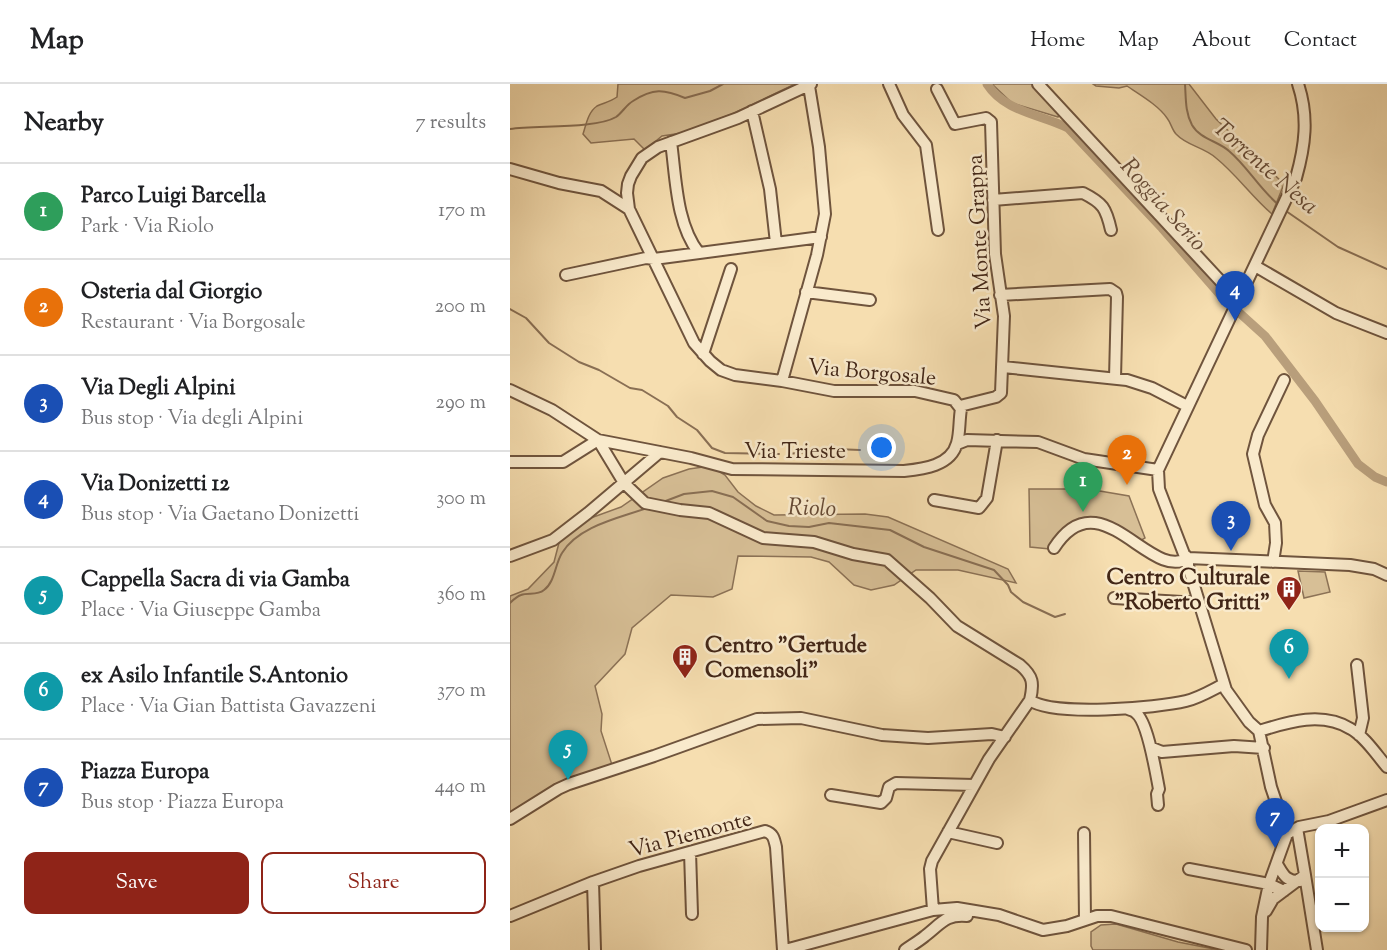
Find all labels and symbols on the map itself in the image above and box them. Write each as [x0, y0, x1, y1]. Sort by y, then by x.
water label: Torrente Nesa [1204, 112, 1325, 223]
water label: Roggia Serio [1111, 151, 1214, 260]
street label: Via Monte Grappa [960, 154, 1002, 330]
pin: 4 [1216, 272, 1254, 321]
street label: Via Borgosale [806, 352, 938, 396]
your location [867, 433, 896, 462]
pin: 2 [1108, 436, 1146, 485]
street label: Via Trieste [744, 437, 846, 469]
pin: 1 [1064, 462, 1102, 512]
water label: Riolo [787, 491, 837, 527]
pin: 3 [1212, 502, 1250, 551]
place label: Centro Culturale "Roberto Gritti" [1107, 563, 1270, 620]
building icon: Centro Culturale "Roberto Gritti" [1274, 574, 1304, 612]
pin: 6 [1270, 630, 1308, 679]
place label: Centro "Gertude Comensoli" [705, 631, 867, 688]
building icon: Centro "Gertude Comensoli" [670, 642, 700, 680]
pin: 5 [548, 730, 588, 780]
pin: 7 [1256, 798, 1294, 848]
street label: Via Piemonte [625, 804, 756, 868]

